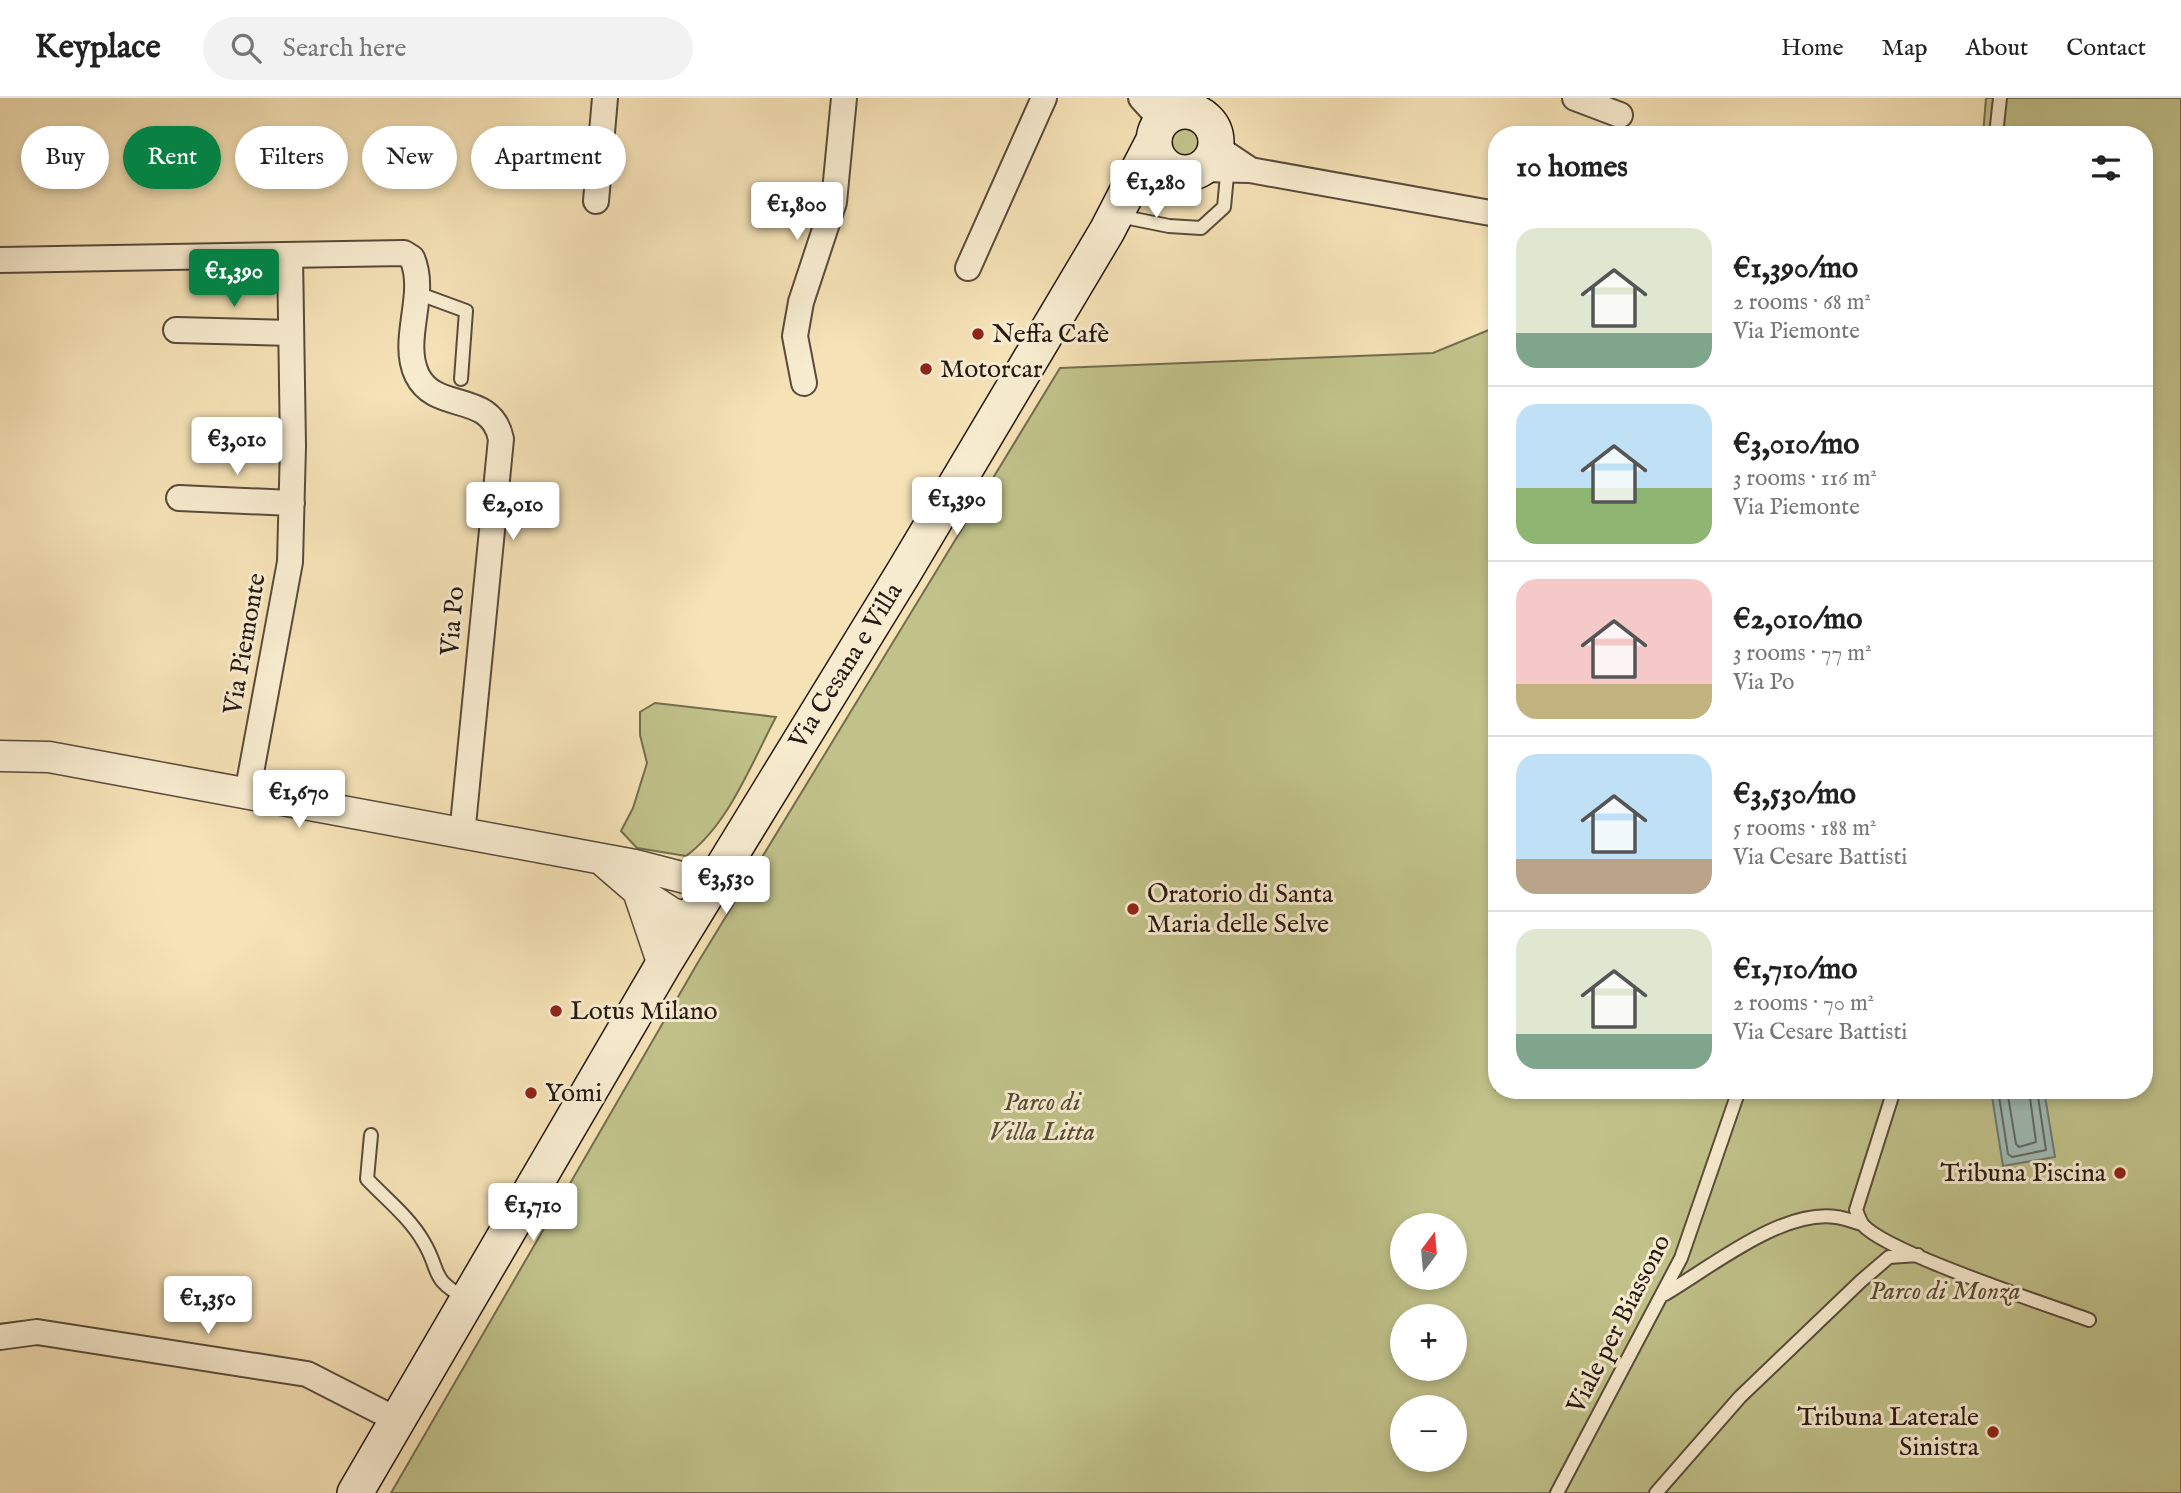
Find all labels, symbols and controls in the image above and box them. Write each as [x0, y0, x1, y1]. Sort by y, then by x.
search box [203, 17, 693, 80]
text: Keyplace [35, 27, 161, 69]
icon: search [227, 29, 265, 67]
text: Search here [283, 32, 407, 65]
text: Home [1781, 33, 1844, 64]
text: Map [1882, 33, 1928, 64]
text: About [1966, 33, 2028, 64]
text: Contact [2066, 33, 2146, 64]
chip: Buy [21, 126, 109, 189]
chip: Rent [123, 126, 221, 189]
chip: Filters [235, 126, 348, 189]
chip: New [362, 126, 457, 189]
chip: Apartment [471, 126, 626, 189]
text: 10 homes [1516, 149, 1628, 187]
icon: filters [2087, 149, 2125, 187]
pin: €1,280 [1099, 160, 1213, 220]
text: €1,280 [1126, 168, 1186, 197]
pin: €1,800 [740, 183, 854, 242]
text: €1,800 [767, 190, 827, 219]
pin: €1,390 [177, 250, 291, 309]
text: €1,390/mo [1733, 250, 1858, 288]
icon: home [1572, 256, 1656, 340]
text: €1,390 [205, 257, 263, 286]
text: 2 rooms · 68 m² [1733, 288, 1871, 317]
text: Via Piemonte [1733, 317, 1860, 346]
place label: Neffa Cafè [992, 318, 1109, 351]
marker: Neffa Cafè [970, 326, 986, 342]
place label: Motorcar [940, 353, 1043, 386]
marker: Motorcar [918, 361, 934, 377]
pin: €3,010 [180, 418, 294, 477]
text: €3,010 [207, 425, 267, 454]
text: €3,010/mo [1733, 426, 1860, 464]
icon: home [1572, 432, 1656, 516]
text: 3 rooms · 116 m² [1733, 464, 1877, 493]
pin: €1,390 [900, 478, 1014, 537]
pin: €2,010 [456, 482, 570, 542]
text: €1,390 [928, 485, 986, 514]
text: €2,010 [482, 490, 544, 519]
text: Via Piemonte [1733, 493, 1860, 522]
street label: Via Piemonte [216, 571, 274, 718]
street label: Via Cesana e Villa [781, 576, 911, 756]
street label: Via Po [433, 585, 472, 658]
text: €2,010/mo [1733, 601, 1862, 639]
icon: home [1572, 607, 1656, 691]
text: 3 rooms · 77 m² [1733, 639, 1872, 668]
text: Via Po [1733, 668, 1794, 697]
pin: €1,670 [242, 770, 356, 830]
text: €3,530/mo [1733, 776, 1856, 814]
text: €1,670 [269, 778, 329, 807]
icon: home [1572, 782, 1656, 866]
text: 5 rooms · 188 m² [1733, 814, 1876, 843]
text: Via Cesare Battisti [1733, 843, 1907, 872]
pin: €3,530 [669, 856, 783, 916]
text: €3,530 [698, 864, 754, 893]
place label: Oratorio di Santa Maria delle Selve [1147, 878, 1334, 941]
marker: Oratorio di Santa Maria delle Selve [1125, 901, 1141, 917]
text: €1,710/mo [1733, 951, 1857, 989]
icon: home [1572, 957, 1656, 1041]
text: 2 rooms · 70 m² [1733, 989, 1874, 1018]
place label: Lotus Milano [570, 995, 718, 1028]
marker: Lotus Milano [548, 1003, 564, 1019]
text: Via Cesare Battisti [1733, 1018, 1907, 1047]
place label: Yomi [545, 1077, 602, 1110]
marker: Yomi [523, 1085, 539, 1101]
park label: Parco di Villa Litta [989, 1086, 1095, 1149]
place label: Tribuna Piscina [1940, 1157, 2107, 1190]
marker: Tribuna Piscina [2112, 1165, 2128, 1181]
pin: €1,710 [476, 1184, 590, 1243]
text: €1,710 [504, 1191, 562, 1220]
north arrow [1390, 1213, 1466, 1290]
map controls [1390, 1213, 1467, 1472]
street label: Viale per Biassono [1559, 1229, 1678, 1420]
park label: Parco di Monza [1869, 1275, 2021, 1308]
pin: €1,350 [151, 1276, 265, 1336]
text: €1,350 [180, 1284, 236, 1313]
button: + [1390, 1304, 1467, 1381]
button: − [1390, 1395, 1467, 1472]
place label: Tribuna Laterale Sinistra [1797, 1401, 1980, 1464]
marker: Tribuna Laterale Sinistra [1985, 1424, 2001, 1440]

